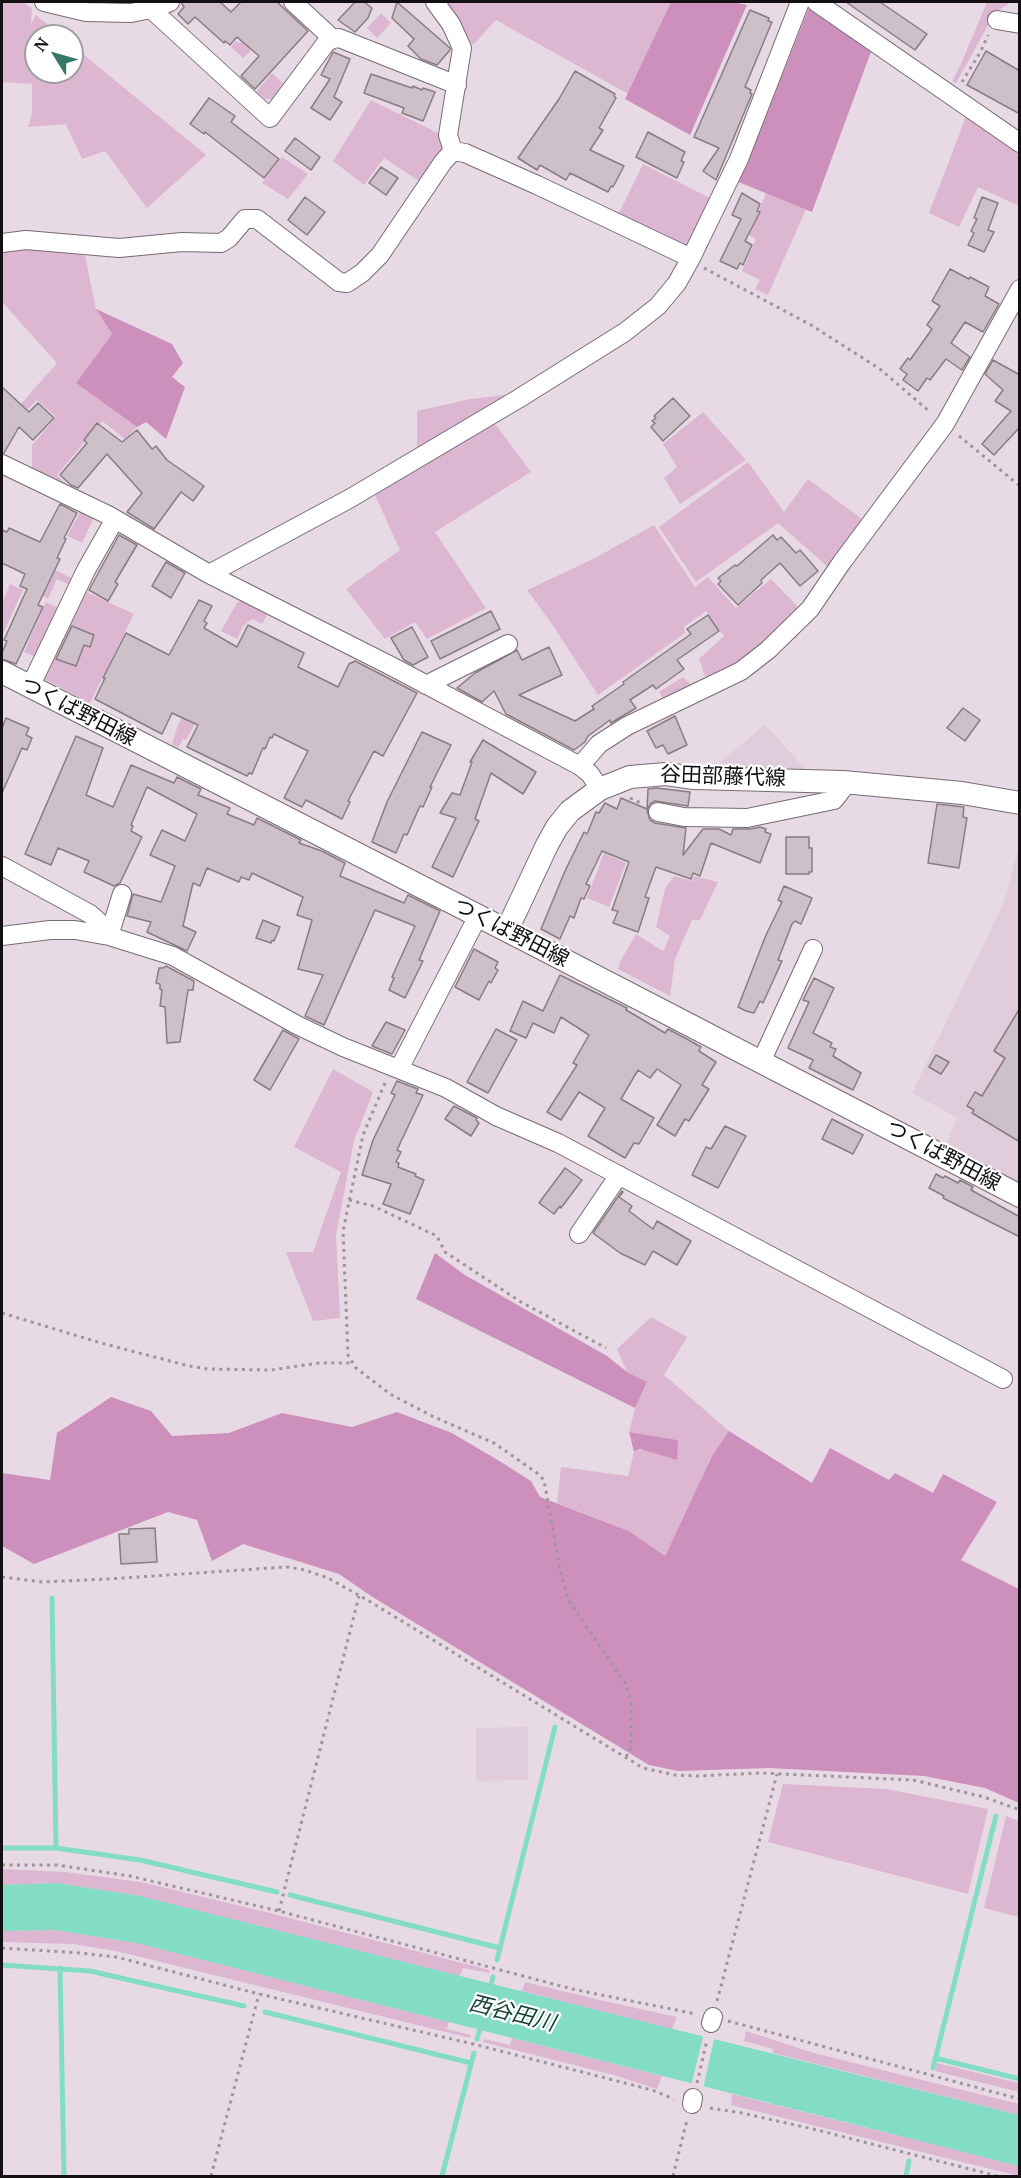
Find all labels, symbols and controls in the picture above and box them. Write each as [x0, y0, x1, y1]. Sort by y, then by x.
north arrow [24, 24, 84, 84]
text: N [29, 33, 54, 56]
street label: つくば野田線 [16, 672, 140, 752]
street label: 谷田部藤代線 [660, 762, 786, 792]
street label: つくば野田線 [449, 893, 573, 973]
street label: つくば野田線 [881, 1115, 1005, 1197]
water label: 西谷田川 [466, 1991, 558, 2037]

